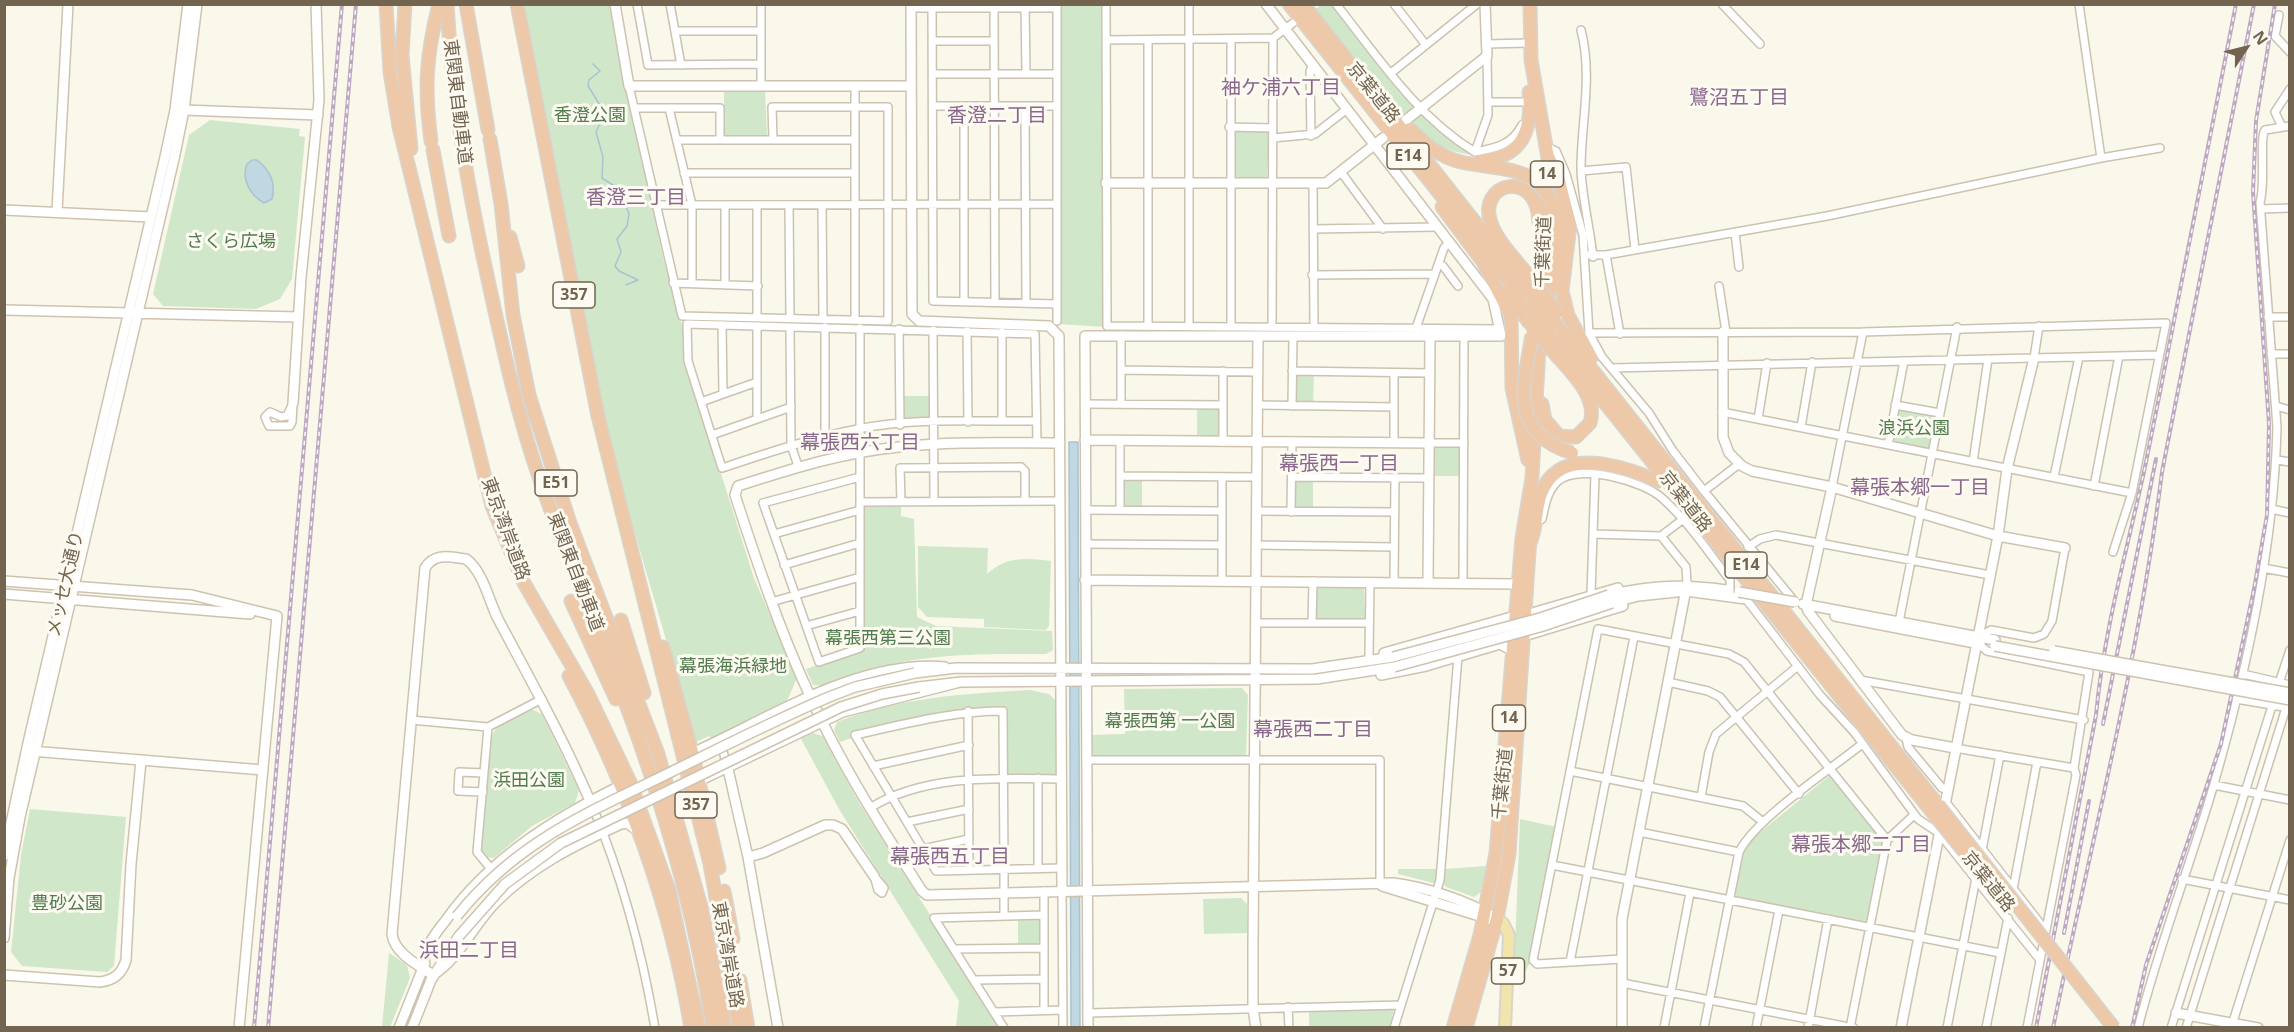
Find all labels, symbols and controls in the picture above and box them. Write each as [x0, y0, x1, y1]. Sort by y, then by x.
north arrow [2216, 18, 2276, 78]
text: N [2248, 26, 2273, 49]
street label: 東関東自動車道 [439, 38, 475, 166]
street label: 京葉道路 [1342, 58, 1404, 128]
district label: 袖ケ浦六丁目 [1221, 76, 1341, 100]
district label: 鷺沼五丁目 [1689, 86, 1789, 110]
district label: 香澄二丁目 [947, 104, 1047, 128]
park label: 香澄公園 [554, 105, 626, 127]
road number: E14 [1387, 143, 1429, 169]
road number: 14 [1530, 161, 1564, 187]
district label: 香澄三丁目 [586, 186, 686, 210]
street label: 千葉街道 [1532, 216, 1556, 288]
park label: さくら広場 [186, 231, 276, 253]
road number: 357 [553, 282, 595, 308]
park label: 浪浜公園 [1878, 418, 1950, 440]
district label: 幕張西六丁目 [800, 431, 920, 455]
district label: 幕張西一丁目 [1279, 452, 1399, 476]
street label: 京葉道路 [1654, 467, 1716, 537]
road number: E51 [535, 470, 577, 496]
street label: 東京湾岸道路 [476, 475, 534, 583]
district label: 幕張本郷一丁目 [1850, 476, 1990, 500]
street label: 東関東自動車道 [542, 509, 608, 635]
street label: メッセ大通り [43, 529, 89, 639]
road number: E14 [1725, 552, 1767, 578]
park label: 幕張西第三公園 [825, 628, 951, 650]
park label: 幕張海浜緑地 [679, 656, 787, 678]
road number: 14 [1492, 705, 1526, 731]
park label: 幕張西第 一公園 [1105, 711, 1235, 733]
district label: 幕張西二丁目 [1253, 718, 1373, 742]
street label: 千葉街道 [1488, 747, 1518, 821]
park label: 浜田公園 [493, 770, 565, 792]
road number: 357 [675, 792, 717, 818]
district label: 幕張本郷二丁目 [1791, 833, 1931, 857]
district label: 幕張西五丁目 [890, 845, 1010, 869]
street label: 京葉道路 [1957, 847, 2019, 917]
park label: 豊砂公園 [31, 893, 103, 915]
street label: 東京湾岸道路 [707, 900, 747, 1010]
district label: 浜田二丁目 [419, 939, 519, 963]
road number: 57 [1492, 958, 1524, 984]

